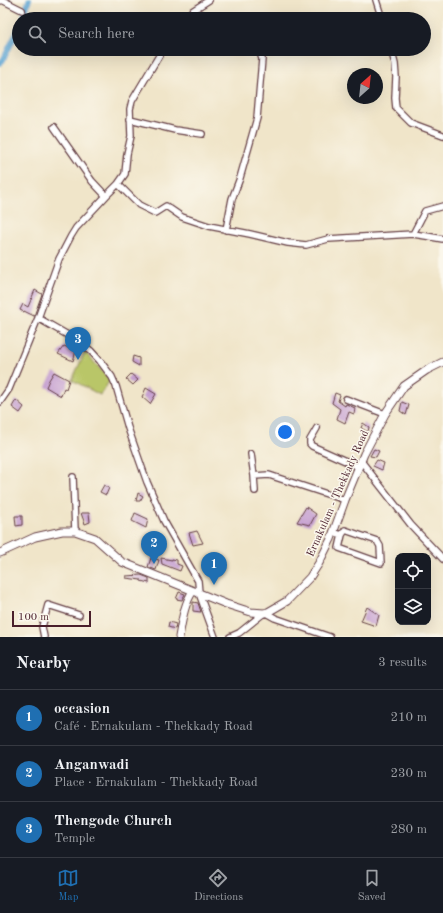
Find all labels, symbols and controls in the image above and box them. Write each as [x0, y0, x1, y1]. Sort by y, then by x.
search box [12, 12, 431, 56]
icon: search [26, 23, 48, 45]
text: Search here [58, 27, 135, 42]
north arrow [347, 68, 383, 104]
pin: 3 [65, 327, 91, 360]
your location [275, 422, 295, 442]
street label: Ernakulam - Thekkady Road [305, 428, 371, 559]
pin: 2 [141, 531, 167, 564]
pin: 1 [201, 552, 227, 585]
map controls [395, 553, 431, 625]
button: locate [395, 553, 431, 589]
button: layers [395, 589, 431, 625]
scale bar [12, 609, 91, 628]
text: 100 m [18, 612, 49, 623]
text: Nearby [16, 655, 71, 672]
text: 3 results [378, 656, 427, 669]
text: occasion [54, 702, 110, 717]
text: 1 [25, 711, 33, 724]
text: 210 m [390, 711, 427, 724]
text: Café · Ernakulam - Thekkady Road [54, 720, 253, 733]
text: Anganwadi [54, 758, 129, 773]
text: 2 [25, 767, 33, 780]
text: 230 m [390, 767, 427, 780]
text: Place · Ernakulam - Thekkady Road [54, 776, 258, 789]
text: Thengode Church [54, 814, 172, 829]
text: 3 [25, 823, 33, 836]
text: 280 m [390, 823, 427, 836]
text: Temple [54, 832, 95, 845]
tab: Map [57, 867, 79, 905]
tab: Directions [194, 867, 243, 905]
tab: Saved [358, 867, 386, 905]

